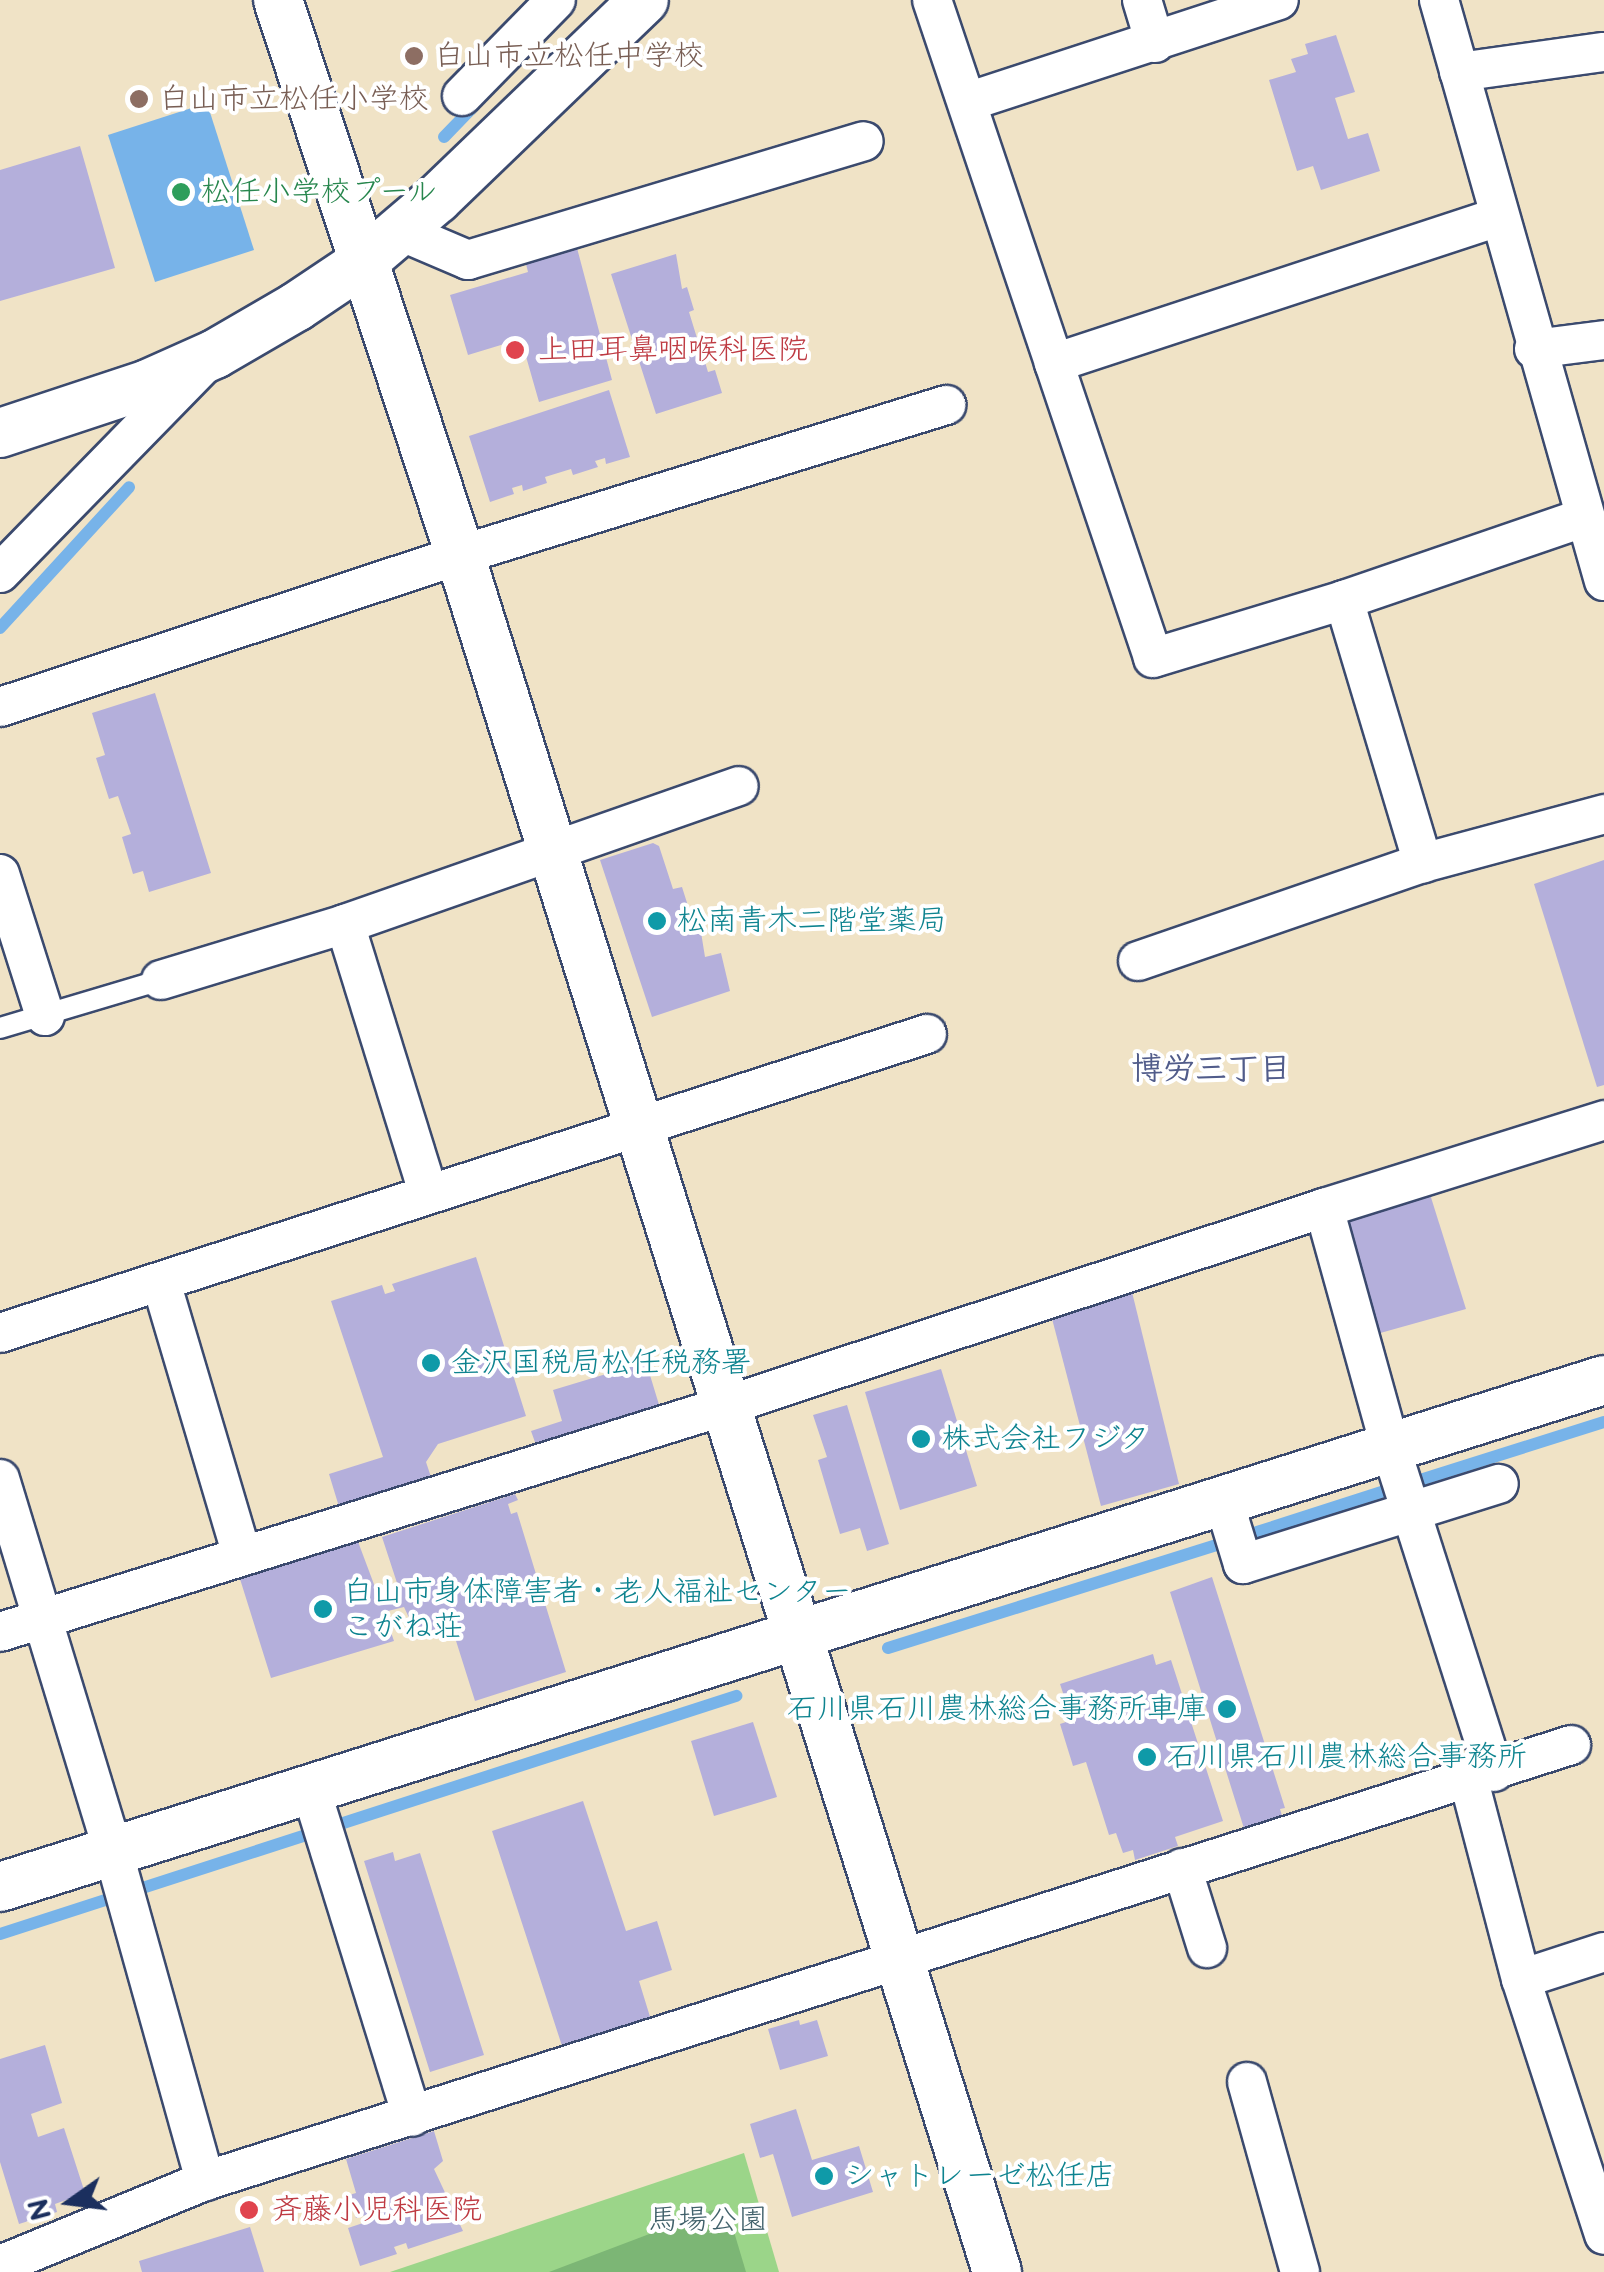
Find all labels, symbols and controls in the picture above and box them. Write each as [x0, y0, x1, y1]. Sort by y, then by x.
place label: 白山市立松任中学校 [434, 38, 704, 74]
marker: 白山市立松任中学校 [403, 45, 425, 67]
place label: 白山市立松任小学校 [159, 81, 429, 117]
marker: 白山市立松任小学校 [128, 88, 150, 110]
place label: 松任小学校プール [201, 174, 439, 210]
marker: 松任小学校プール [170, 181, 192, 203]
place label: 上田耳鼻咽喉科医院 [538, 332, 808, 368]
marker: 上田耳鼻咽喉科医院 [502, 337, 528, 363]
place label: 松南青木二階堂薬局 [677, 903, 947, 939]
marker: 松南青木二階堂薬局 [646, 910, 668, 932]
district label: 博労三丁目 [1131, 1051, 1291, 1089]
place label: 金沢国税局松任税務署 [451, 1345, 751, 1381]
marker: 金沢国税局松任税務署 [420, 1352, 442, 1374]
place label: 株式会社フジタ [941, 1421, 1151, 1457]
marker: 株式会社フジタ [910, 1428, 932, 1450]
place label: 白山市身体障害者・老人福祉センター こがね荘 [343, 1574, 853, 1644]
marker: 白山市身体障害者・老人福祉センター こがね荘 [312, 1598, 334, 1620]
place label: 石川県石川農林総合事務所車庫 [787, 1691, 1207, 1727]
marker: 石川県石川農林総合事務所車庫 [1216, 1698, 1238, 1720]
place label: 石川県石川農林総合事務所 [1167, 1739, 1527, 1775]
marker: 石川県石川農林総合事務所 [1136, 1746, 1158, 1768]
north arrow [20, 2152, 120, 2252]
place label: シャトレーゼ松任店 [844, 2158, 1115, 2194]
marker: シャトレーゼ松任店 [813, 2165, 835, 2187]
place label: 斉藤小児科医院 [272, 2192, 482, 2228]
text: N [22, 2195, 59, 2224]
marker: 斉藤小児科医院 [236, 2197, 262, 2223]
park label: 馬場公園 [648, 2202, 768, 2238]

